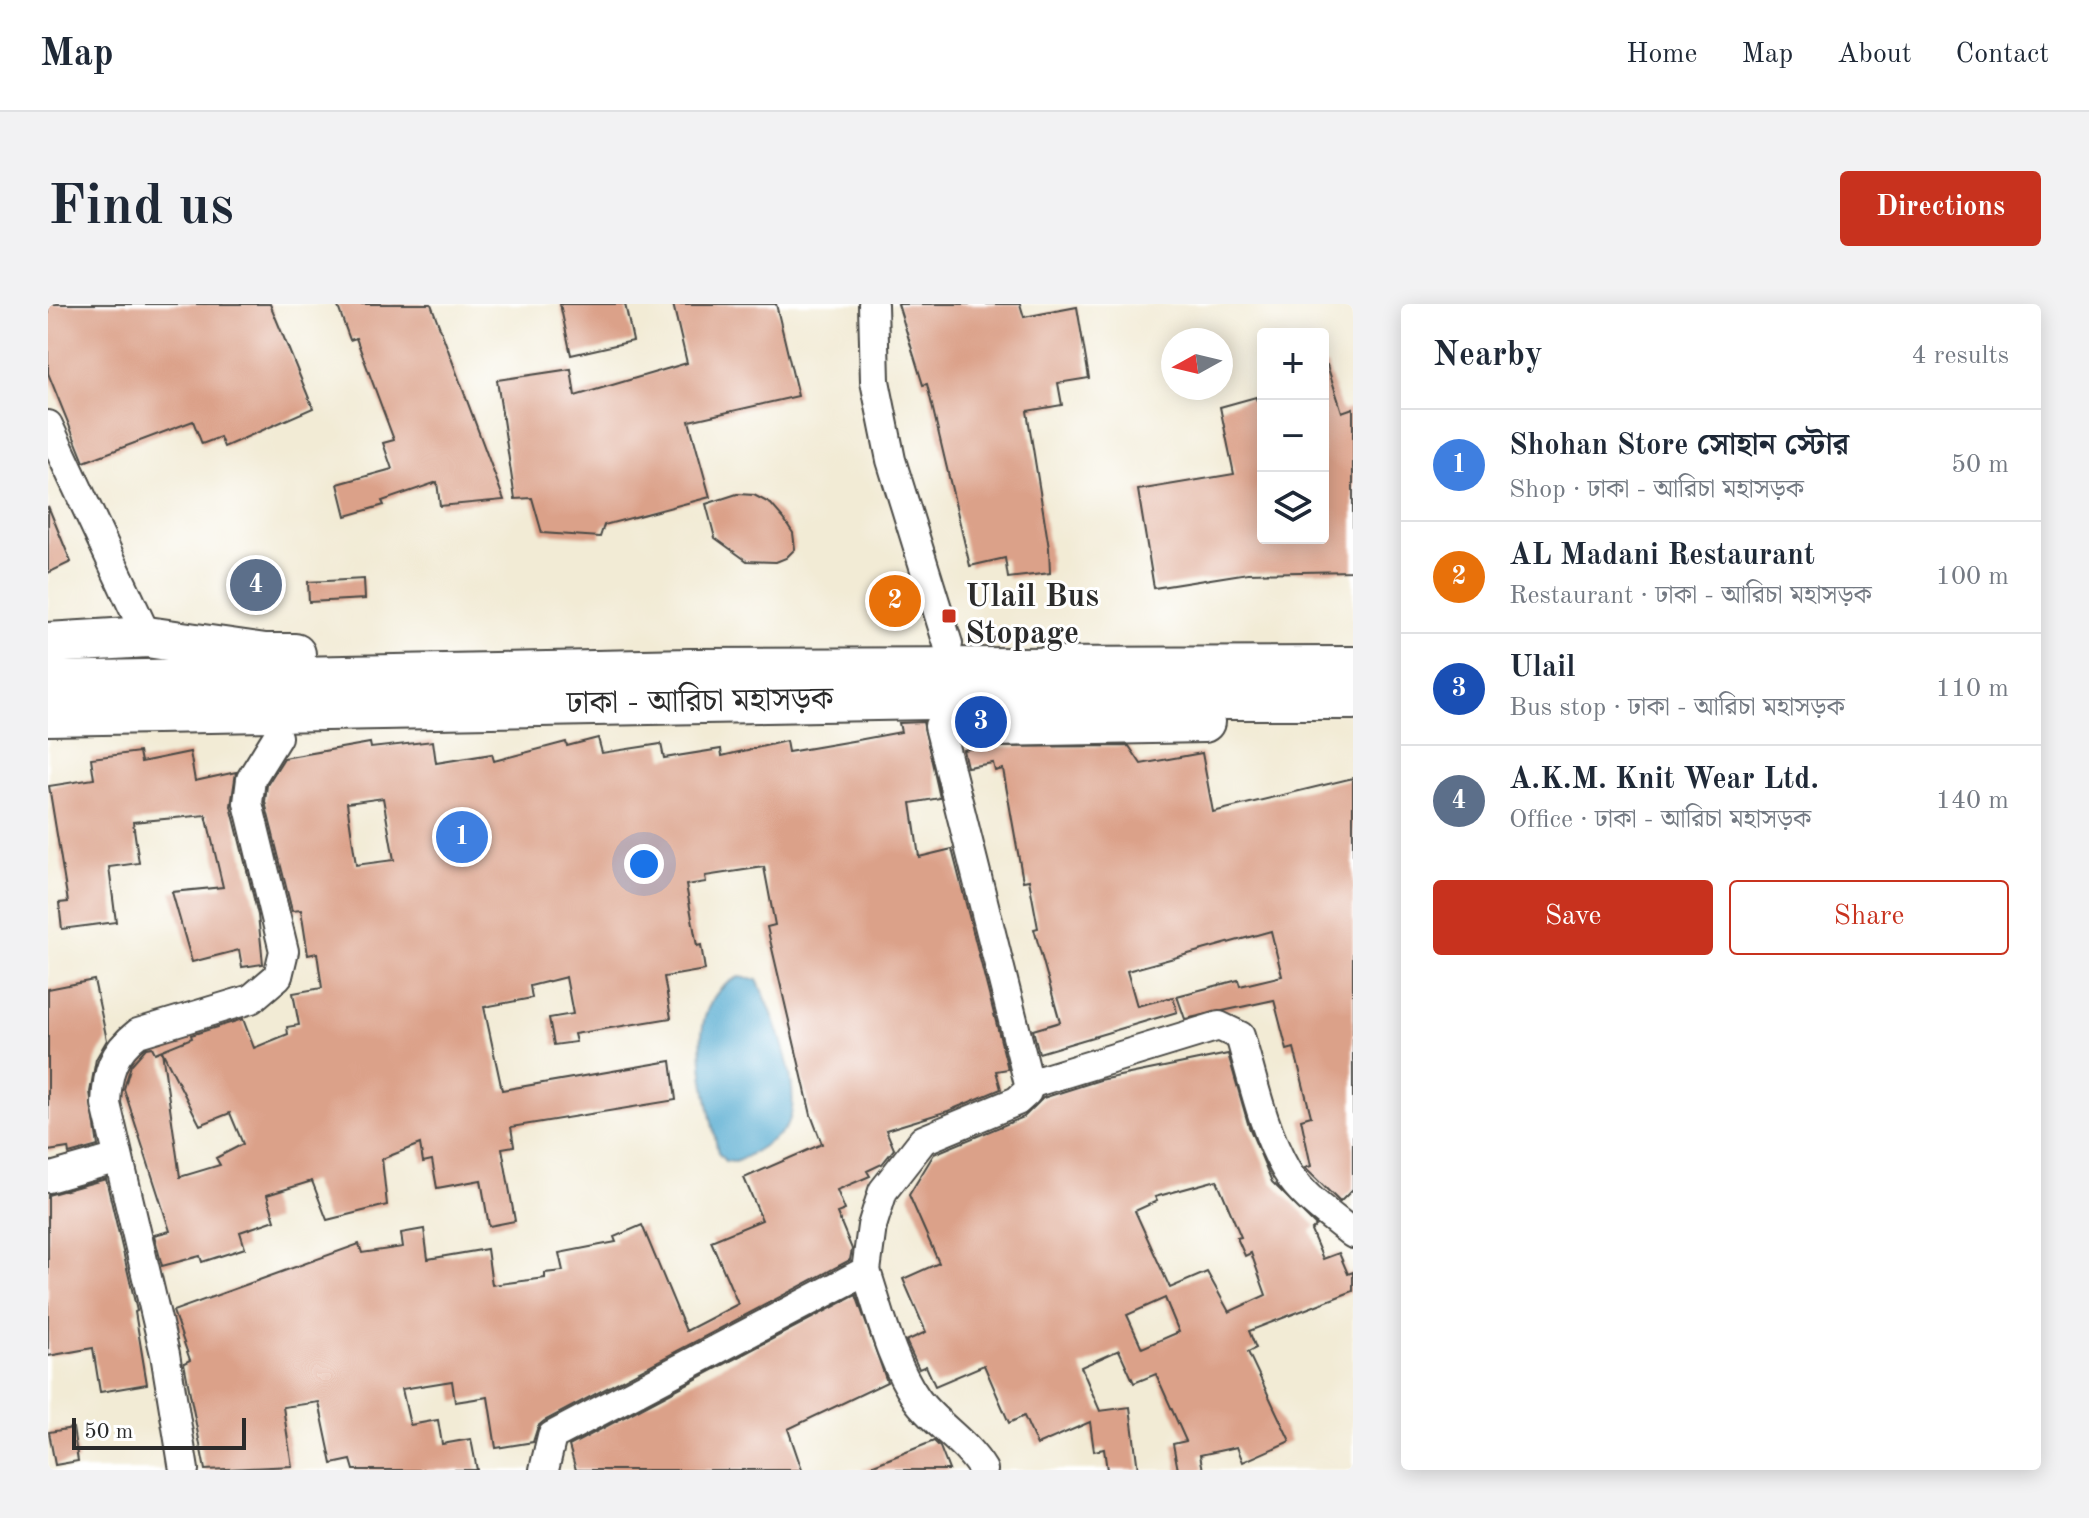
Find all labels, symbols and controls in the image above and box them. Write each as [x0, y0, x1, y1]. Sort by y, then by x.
text: Map [40, 36, 114, 74]
text: Home [1626, 41, 1697, 69]
text: Map [1741, 41, 1793, 69]
text: About [1837, 41, 1912, 69]
text: Contact [1956, 41, 2049, 69]
button: Directions [1840, 171, 2041, 246]
text: Find us [48, 180, 234, 236]
north arrow [1161, 328, 1233, 400]
map controls [1257, 328, 1329, 544]
button: + [1257, 328, 1329, 400]
text: Nearby [1433, 339, 1543, 373]
text: 4 results [1911, 343, 2009, 369]
button: − [1257, 400, 1329, 472]
text: Shohan Store সোহান স্টোর [1509, 431, 1849, 461]
text: 1 [1451, 452, 1467, 478]
text: 50 m [1951, 452, 2009, 478]
button: layers [1257, 472, 1329, 544]
text: Shop · ঢাকা - আরিচা মহাসড়ক [1509, 477, 1804, 503]
text: AL Madani Restaurant [1509, 541, 1815, 571]
pin: 4 [230, 555, 282, 615]
text: 2 [1451, 564, 1467, 590]
text: 100 m [1936, 564, 2009, 590]
pin: 2 [869, 571, 921, 631]
place label: Ulail Bus Stopage [965, 582, 1099, 651]
text: Restaurant · ঢাকা - আরিচা মহাসড়ক [1509, 583, 1872, 609]
marker: Ulail Bus Stopage [940, 607, 958, 625]
text: Ulail [1509, 653, 1575, 683]
text: 3 [1451, 676, 1467, 702]
text: 110 m [1936, 676, 2009, 702]
street label: ঢাকা - আরিচা মহাসড়ক [565, 680, 835, 721]
pin: 3 [955, 692, 1007, 752]
text: Bus stop · ঢাকা - আরিচা মহাসড়ক [1509, 695, 1845, 721]
text: A.K.M. Knit Wear Ltd. [1509, 765, 1819, 795]
text: 4 [1451, 788, 1467, 814]
text: 140 m [1936, 788, 2009, 814]
pin: 1 [436, 807, 488, 867]
text: Office · ঢাকা - আরিচা মহাসড়ক [1509, 807, 1811, 833]
your location [624, 844, 664, 884]
button: Save [1433, 880, 1713, 955]
button: Share [1729, 880, 2009, 955]
scale bar [72, 1414, 246, 1450]
text: 50 m [84, 1421, 133, 1443]

